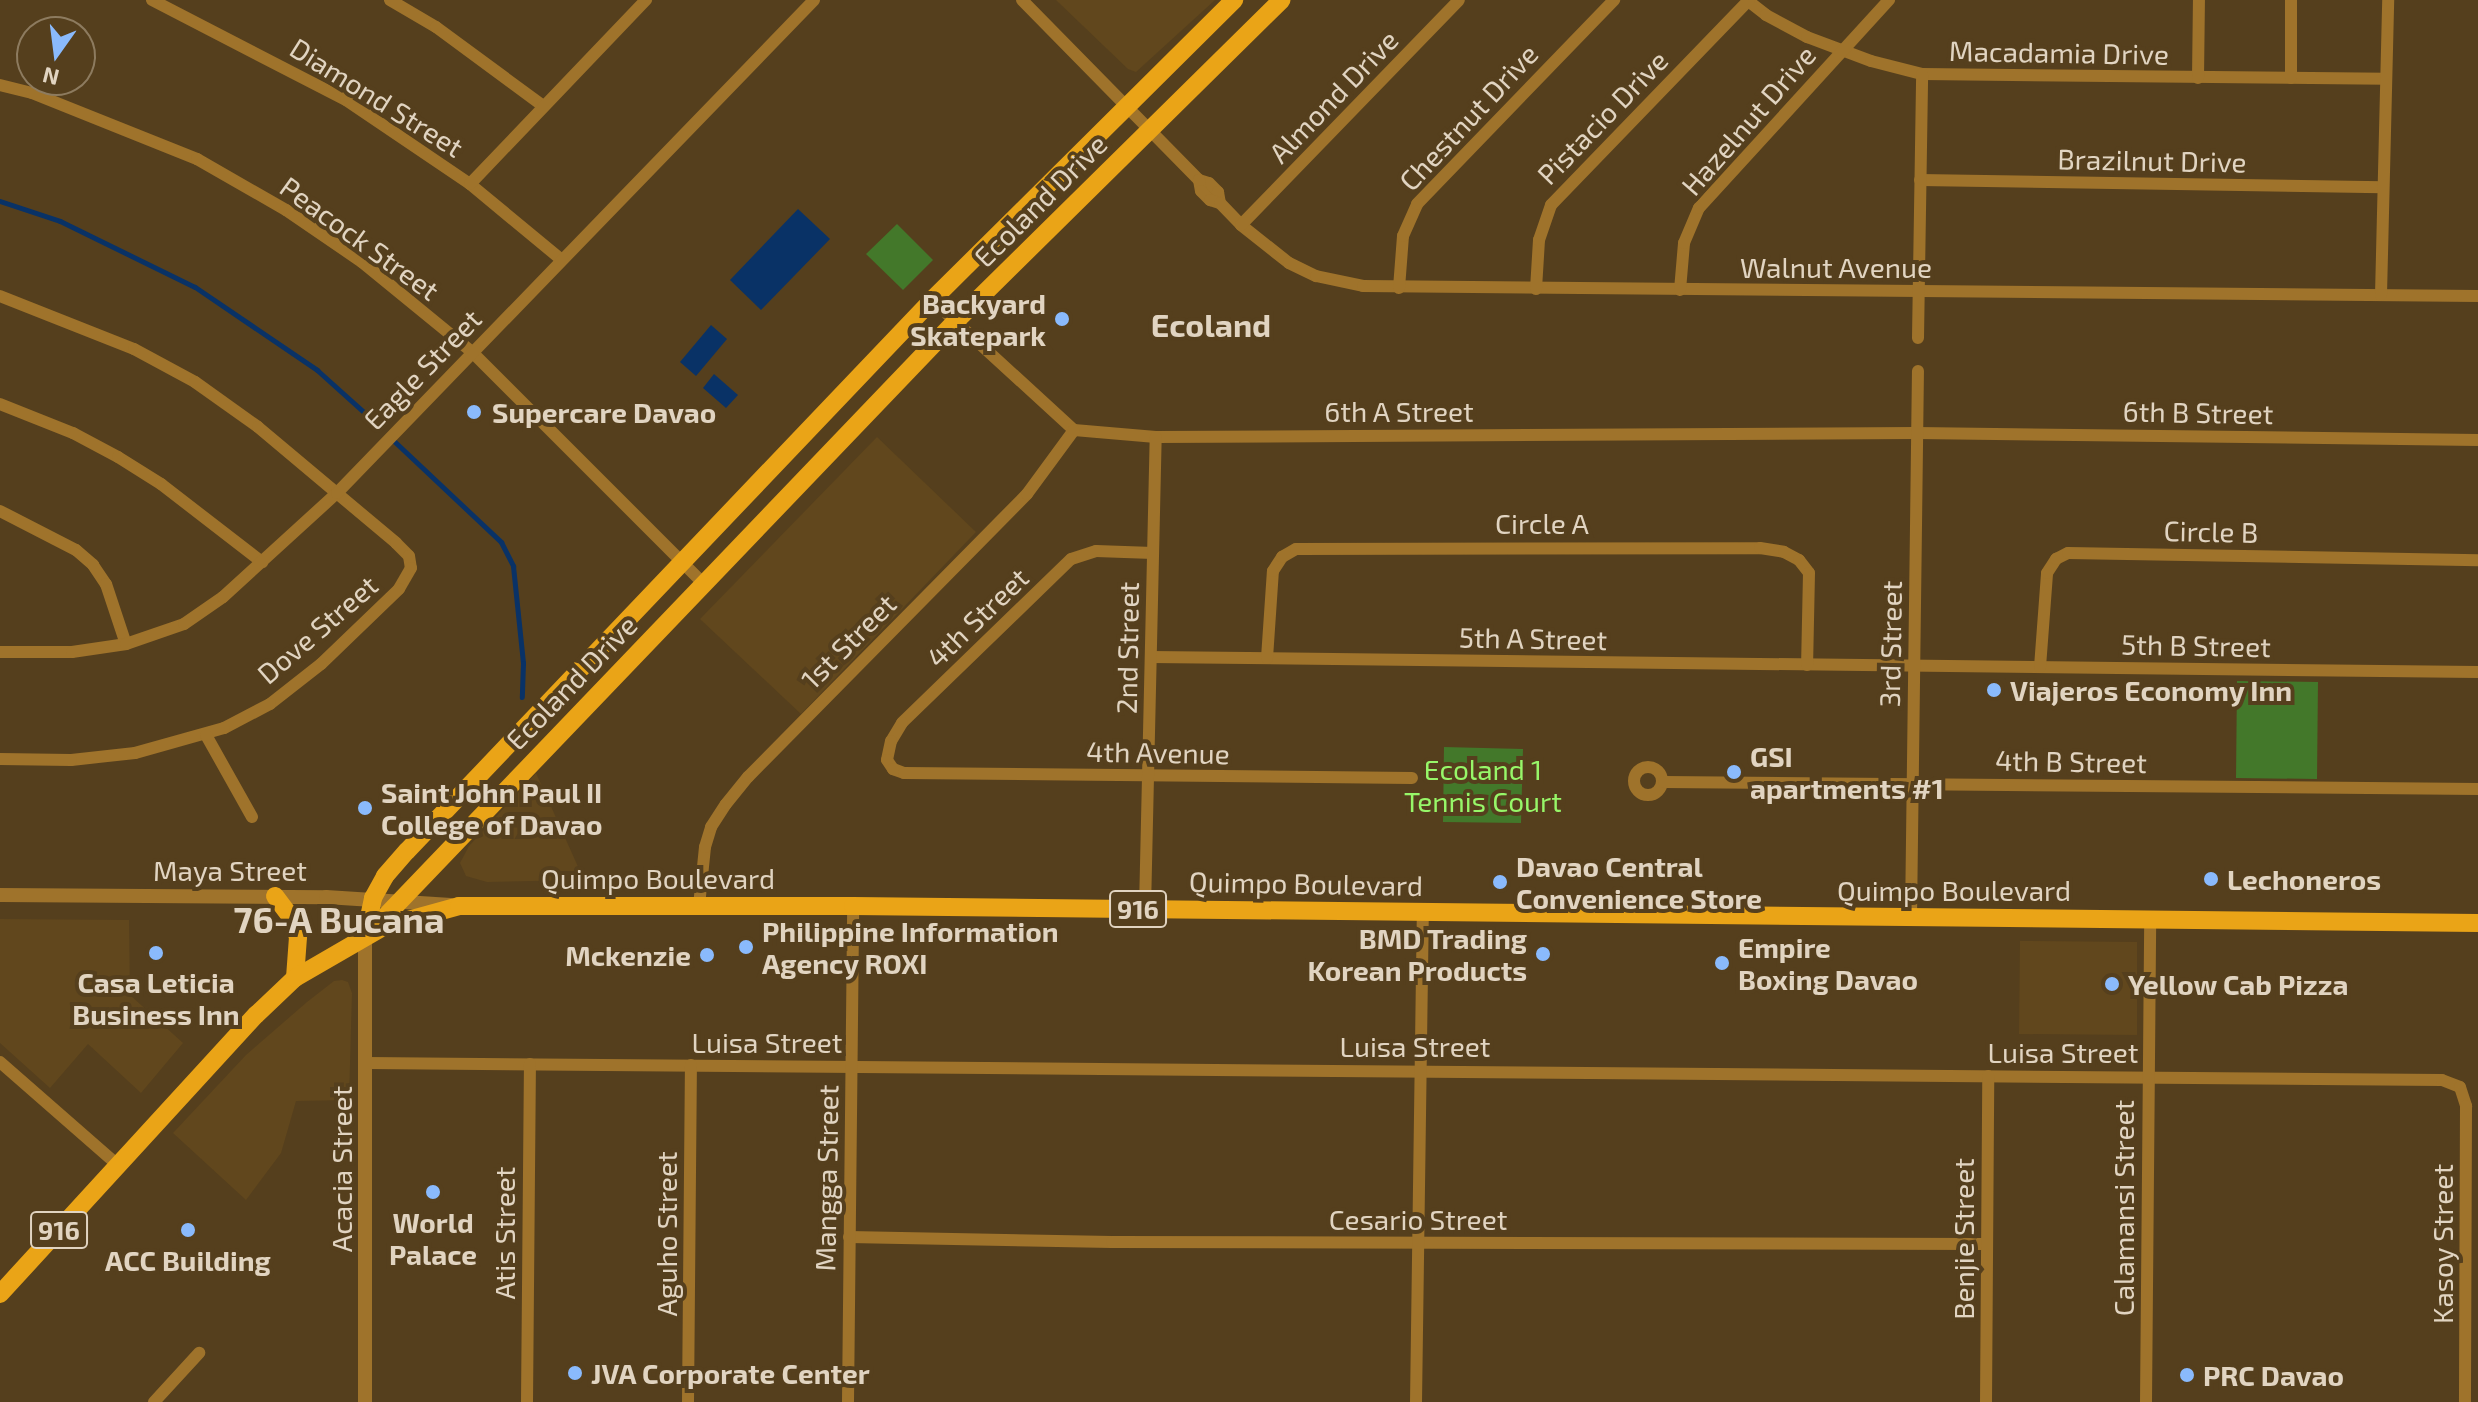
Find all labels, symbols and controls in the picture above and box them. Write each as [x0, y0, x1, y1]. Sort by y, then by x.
north arrow [16, 16, 96, 96]
street label: Almond Drive [1261, 23, 1405, 169]
street label: Diamond Street [284, 30, 470, 164]
street label: Macadamia Drive [1949, 33, 2169, 71]
street label: Chestnut Drive [1392, 37, 1544, 197]
street label: Hazelnut Drive [1674, 38, 1822, 202]
street label: Pistacio Drive [1530, 43, 1674, 191]
text: N [40, 63, 62, 92]
street label: Ecoland Drive [967, 127, 1113, 273]
street label: Brazilnut Drive [2057, 142, 2247, 178]
street label: Peacock Street [274, 169, 446, 307]
street label: Walnut Avenue [1740, 250, 1932, 284]
place label: Backyard Skatepark [910, 286, 1046, 352]
street label: Eagle Street [356, 302, 488, 436]
district label: Ecoland [1151, 305, 1271, 343]
marker: Backyard Skatepark [1053, 310, 1071, 328]
street label: 6th A Street [1324, 394, 1474, 428]
street label: 6th B Street [2122, 394, 2274, 430]
place label: Supercare Davao [492, 395, 716, 429]
marker: Supercare Davao [463, 401, 485, 423]
street label: Circle A [1495, 506, 1589, 540]
street label: Circle B [2164, 513, 2258, 549]
street label: 4th Street [919, 560, 1035, 674]
street label: Dove Street [250, 568, 384, 690]
street label: 3rd Street [1872, 580, 1908, 708]
street label: 2nd Street [1109, 582, 1145, 714]
street label: 1st Street [794, 587, 902, 695]
street label: Ecoland Drive [499, 608, 643, 756]
street label: 5th A Street [1458, 620, 1608, 656]
street label: 5th B Street [2121, 627, 2271, 663]
place label: Viajeros Economy Inn [2010, 673, 2293, 707]
marker: Viajeros Economy Inn [1985, 681, 2003, 699]
street label: 4th Avenue [1086, 734, 1230, 770]
place label: GSI apartments #1 [1750, 739, 1944, 805]
street label: 4th B Street [1995, 743, 2147, 779]
park label: Ecoland 1 Tennis Court [1404, 752, 1562, 818]
marker: GSI apartments #1 [1725, 763, 1743, 781]
place label: Saint John Paul II College of Davao [381, 775, 603, 841]
marker: Saint John Paul II College of Davao [356, 799, 374, 817]
place label: Davao Central Convenience Store [1516, 849, 1762, 915]
street label: Maya Street [153, 853, 307, 887]
street label: Quimpo Boulevard [541, 861, 775, 895]
place label: Lechoneros [2227, 862, 2381, 896]
street label: Quimpo Boulevard [1189, 864, 1423, 902]
marker: Lechoneros [2202, 870, 2220, 888]
marker: Davao Central Convenience Store [1491, 873, 1509, 891]
street label: Quimpo Boulevard [1837, 873, 2071, 907]
road number: 916 [1108, 887, 1168, 931]
district label: 76-A Bucana [233, 897, 445, 941]
place label: Philippine Information Agency ROXI [762, 914, 1059, 980]
place label: BMD Trading Korean Products [1307, 921, 1527, 987]
place label: Empire Boxing Davao [1738, 930, 1918, 996]
place label: Mckenzie [565, 938, 691, 972]
marker: Philippine Information Agency ROXI [737, 938, 755, 956]
marker: Casa Leticia Business Inn [147, 944, 165, 962]
marker: BMD Trading Korean Products [1534, 945, 1552, 963]
marker: Mckenzie [698, 946, 716, 964]
marker: Empire Boxing Davao [1713, 954, 1731, 972]
place label: Casa Leticia Business Inn [72, 965, 240, 1031]
place label: Yellow Cab Pizza [2128, 967, 2349, 1001]
marker: Yellow Cab Pizza [2103, 975, 2121, 993]
street label: Luisa Street [692, 1025, 842, 1059]
street label: Luisa Street [1340, 1029, 1490, 1063]
street label: Luisa Street [1988, 1035, 2138, 1069]
street label: Mangga Street [808, 1084, 844, 1272]
street label: Acacia Street [324, 1086, 358, 1252]
street label: Calamansi Street [2106, 1100, 2140, 1316]
street label: Aguho Street [649, 1151, 683, 1317]
street label: Benjie Street [1946, 1158, 1980, 1320]
street label: Kasoy Street [2425, 1164, 2459, 1324]
street label: Atis Street [487, 1167, 521, 1299]
marker: World Palace [424, 1183, 442, 1201]
street label: Cesario Street [1329, 1202, 1507, 1236]
place label: World Palace [389, 1205, 477, 1271]
road number: 916 [29, 1208, 89, 1252]
marker: ACC Building [179, 1221, 197, 1239]
place label: ACC Building [105, 1243, 271, 1277]
place label: JVA Corporate Center [591, 1356, 870, 1390]
place label: PRC Davao [2203, 1358, 2344, 1392]
marker: JVA Corporate Center [566, 1364, 584, 1382]
marker: PRC Davao [2178, 1366, 2196, 1384]

